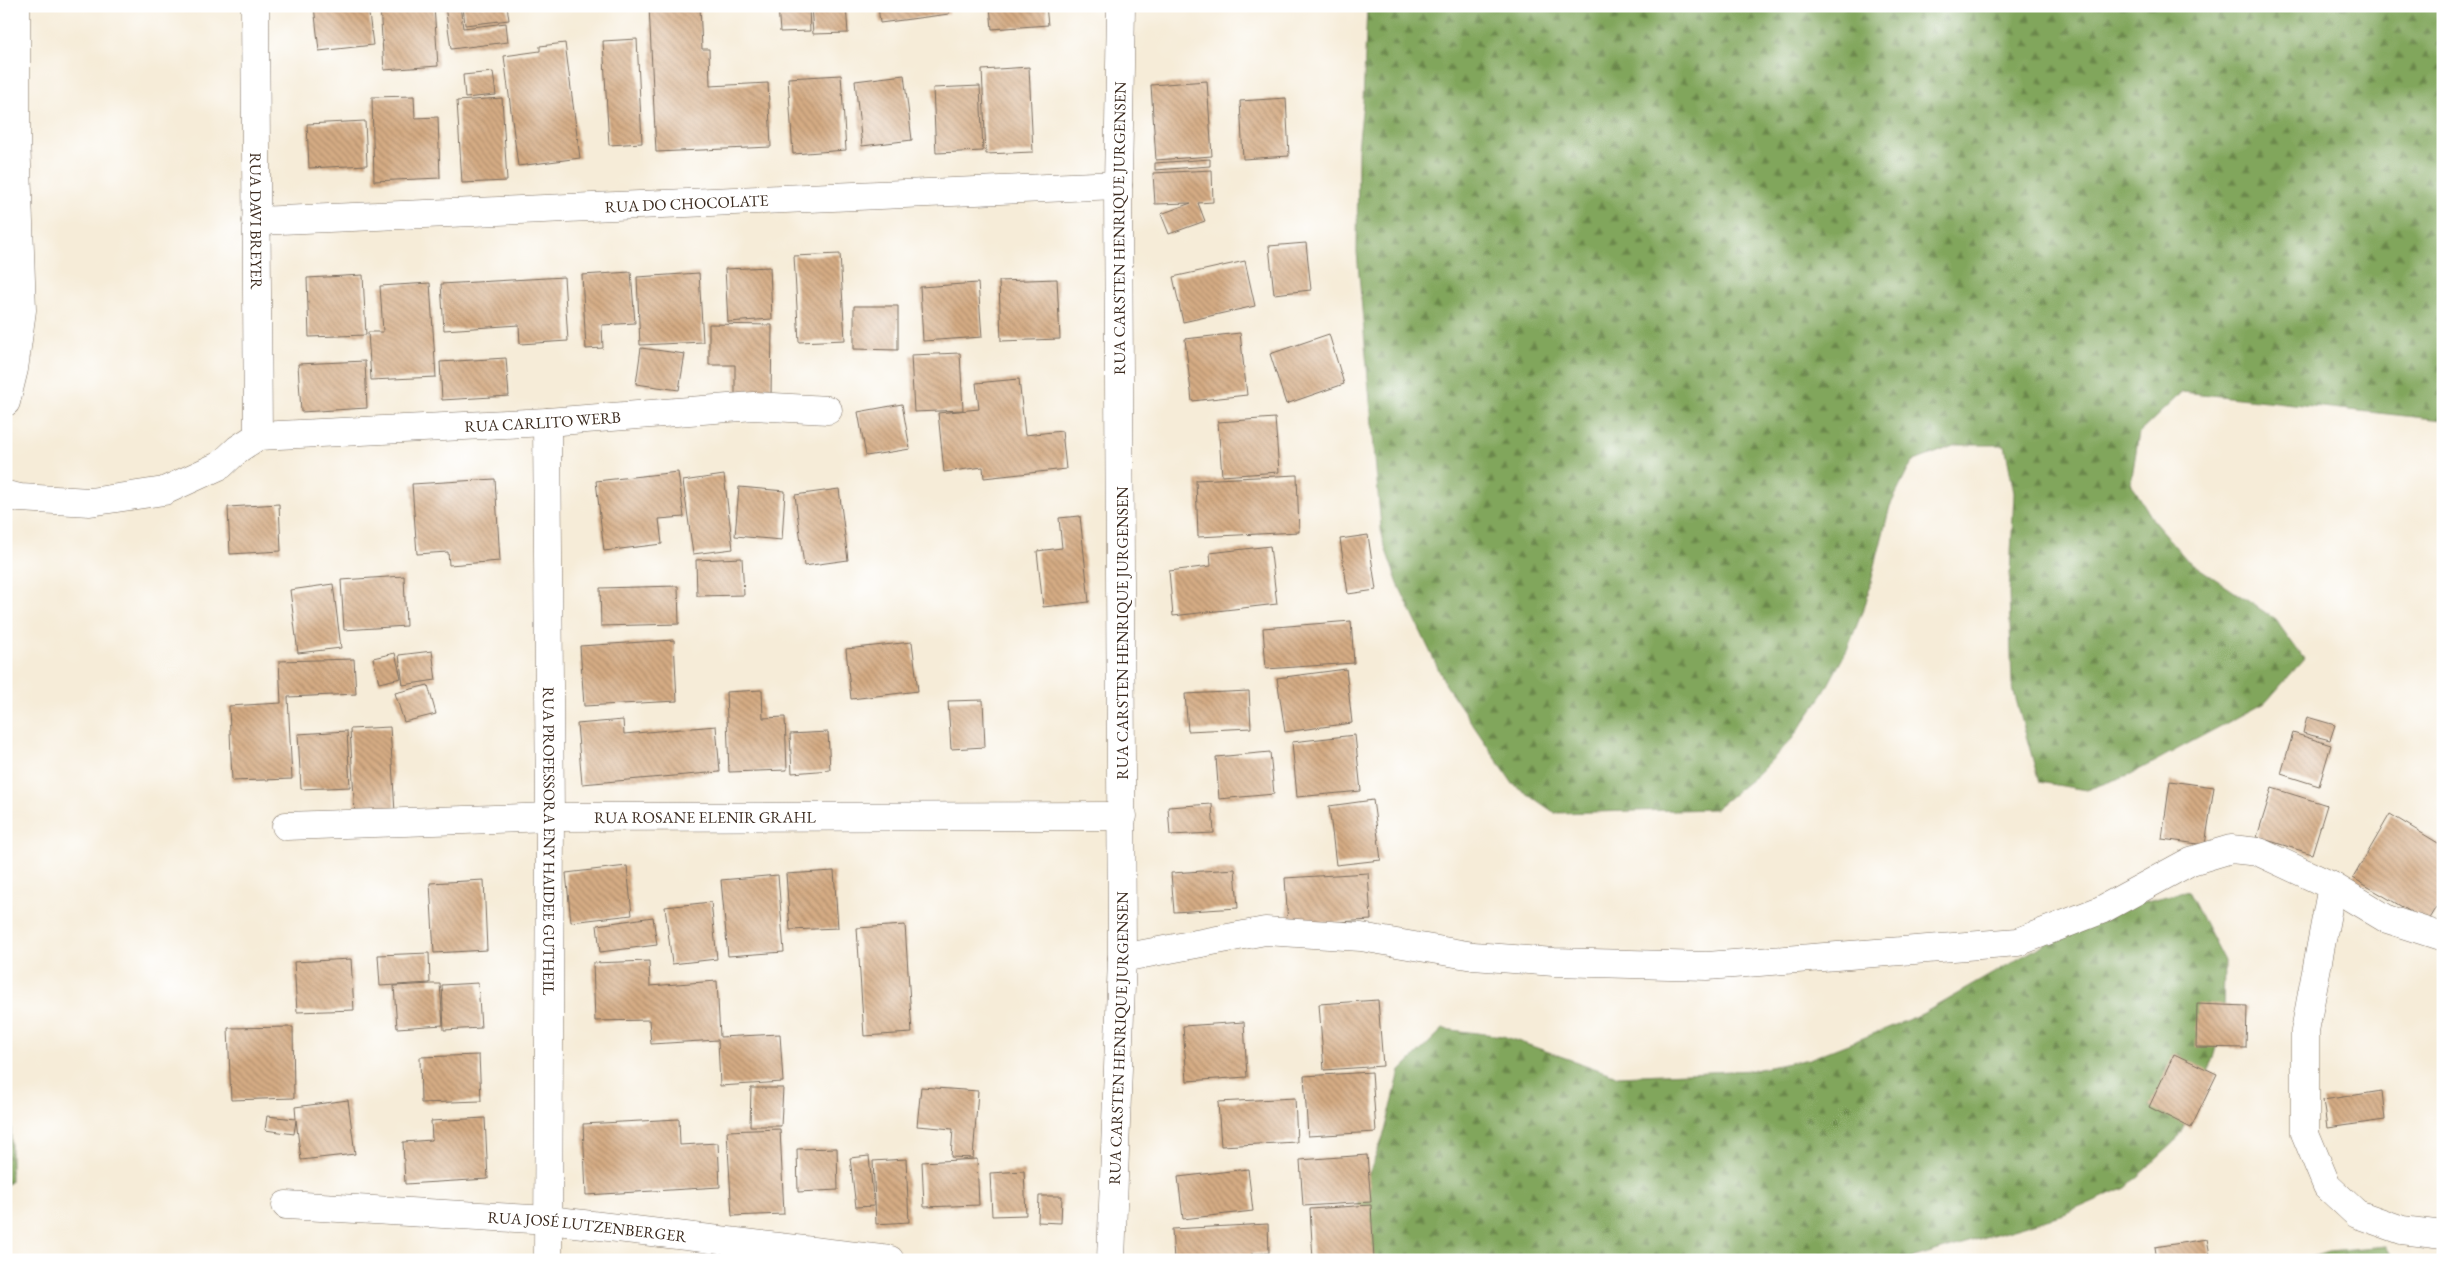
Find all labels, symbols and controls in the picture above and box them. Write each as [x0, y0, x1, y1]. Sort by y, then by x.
street label: RUA CARSTEN HENRIQUE JURGENSEN [1108, 81, 1131, 375]
street label: RUA DAVI BREYER [245, 152, 267, 290]
street label: RUA DO CHOCOLATE [604, 190, 769, 217]
street label: RUA CARLITO WERB [464, 406, 622, 437]
street label: RUA CARSTEN HENRIQUE JURGENSEN [1112, 486, 1133, 780]
street label: RUA PROFESSORA ENY HAIDEE GUTHEIL [538, 687, 560, 996]
street label: RUA ROSANE ELENIR GRAHL [594, 807, 816, 828]
street label: RUA CARSTEN HENRIQUE JURGENSEN [1104, 891, 1133, 1185]
street label: RUA JOSÉ LUTZENBERGER [487, 1207, 688, 1247]

